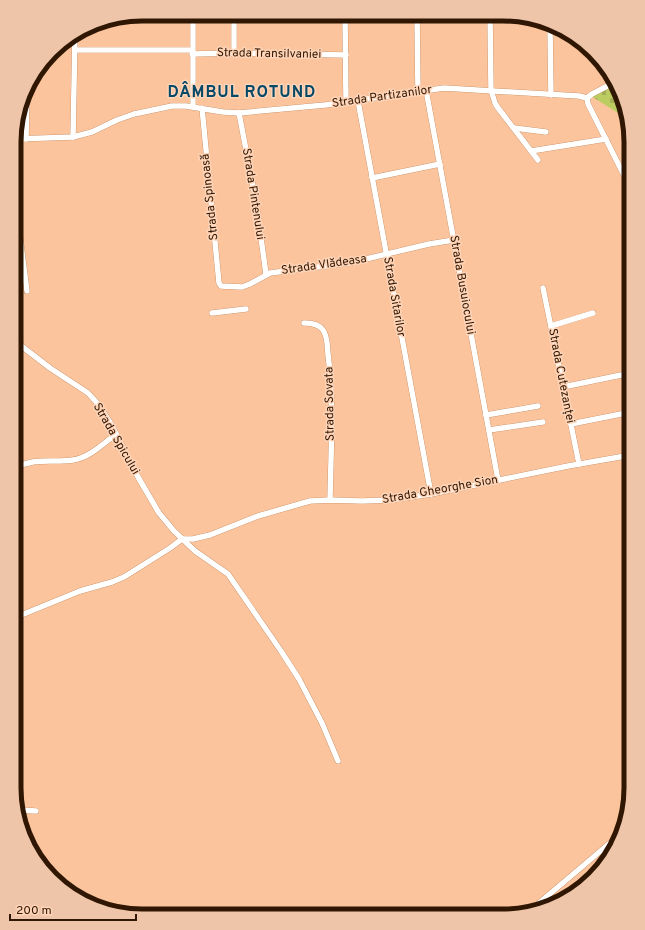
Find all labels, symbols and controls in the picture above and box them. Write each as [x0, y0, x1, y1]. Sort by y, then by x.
street label: Strada Transilvaniei [217, 45, 321, 63]
district label: DÂMBUL ROTUND [168, 81, 316, 103]
street label: Strada Partizanilor [331, 82, 433, 112]
street label: Strada Pintenului [238, 147, 268, 241]
street label: Strada Spinoasă [198, 153, 222, 241]
street label: Strada Busuiocului [445, 234, 479, 336]
street label: Strada Vlădeasa [280, 251, 368, 279]
street label: Strada Sitarilor [379, 256, 409, 339]
street label: Strada Cutezanței [544, 327, 578, 425]
street label: Strada Sovata [321, 367, 339, 441]
street label: Strada Spicului [89, 400, 143, 478]
street label: Strada Gheorghe Sion [381, 472, 499, 508]
scale bar [10, 896, 136, 922]
text: 200 m [16, 903, 52, 919]

